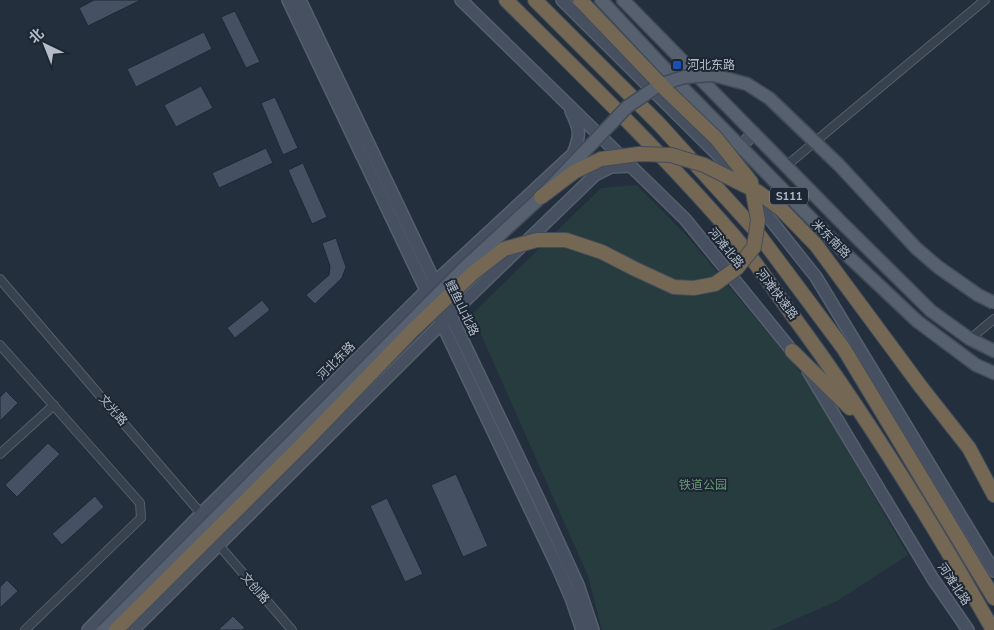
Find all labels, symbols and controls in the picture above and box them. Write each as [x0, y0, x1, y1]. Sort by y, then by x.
north arrow [20, 20, 70, 70]
text: 北 [25, 24, 48, 48]
place label: 河北东路 [687, 57, 735, 73]
marker: 河北东路 [671, 59, 683, 71]
road number: S111 [770, 188, 808, 205]
street label: 米东南路 [808, 216, 854, 262]
street label: 河滩北路 [705, 224, 747, 272]
street label: 河滩快速路 [753, 265, 801, 323]
street label: 鲤鱼山北路 [442, 278, 482, 338]
street label: 河北东路 [313, 338, 359, 384]
street label: 文光路 [95, 391, 131, 429]
park label: 铁道公园 [679, 477, 727, 493]
street label: 河滩北路 [934, 560, 974, 608]
street label: 文创路 [237, 569, 273, 607]

